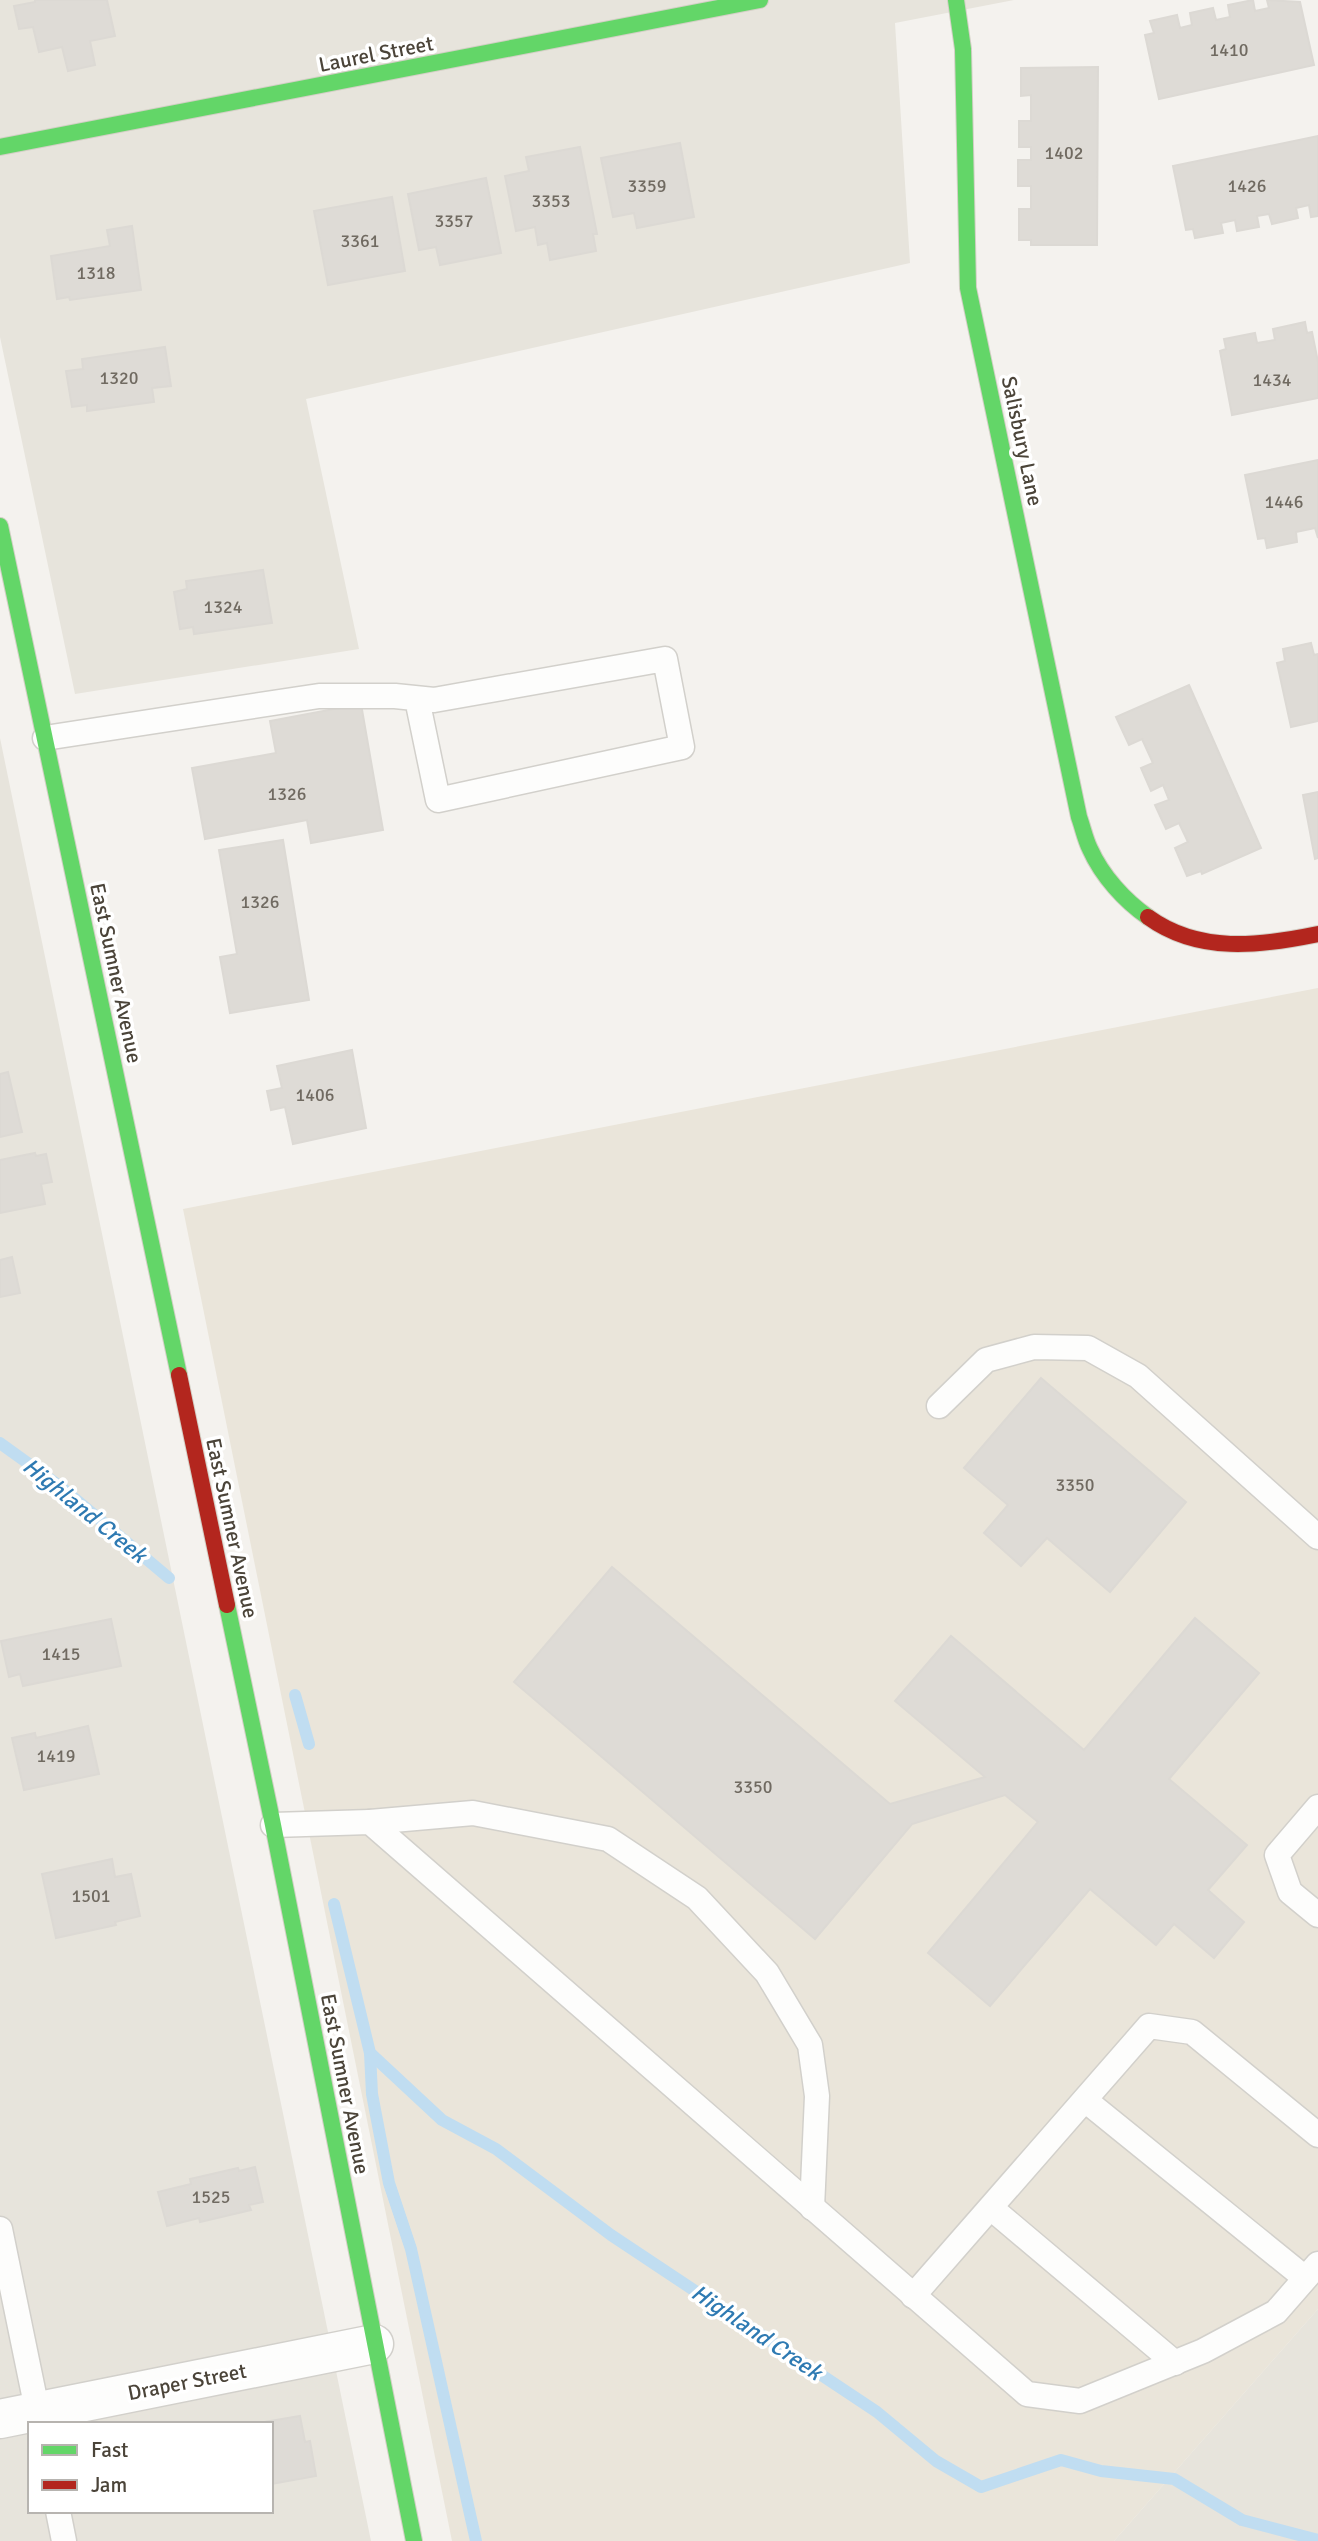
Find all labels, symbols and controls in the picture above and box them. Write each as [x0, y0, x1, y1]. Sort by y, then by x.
street label: Laurel Street [316, 30, 436, 78]
house number: 1410 [1210, 39, 1248, 61]
house number: 1402 [1045, 142, 1083, 164]
house number: 3359 [628, 175, 666, 197]
house number: 1426 [1228, 175, 1266, 197]
house number: 3353 [532, 190, 570, 212]
house number: 3357 [435, 210, 473, 232]
house number: 3361 [341, 230, 379, 252]
house number: 1318 [77, 262, 115, 284]
house number: 1320 [100, 367, 138, 389]
house number: 1434 [1253, 369, 1292, 391]
street label: Salisbury Lane [996, 374, 1048, 508]
house number: 1446 [1265, 491, 1303, 513]
house number: 1324 [204, 596, 243, 618]
house number: 1326 [268, 783, 306, 805]
street label: East Sumner Avenue [84, 881, 148, 1065]
house number: 1326 [241, 891, 279, 913]
house number: 1406 [296, 1084, 334, 1106]
street label: East Sumner Avenue [200, 1436, 264, 1620]
water label: Highland Creek [17, 1452, 154, 1571]
house number: 3350 [1056, 1474, 1094, 1496]
house number: 1415 [42, 1643, 80, 1665]
house number: 1419 [37, 1745, 75, 1767]
house number: 3350 [734, 1776, 772, 1798]
house number: 1501 [72, 1885, 110, 1907]
street label: East Sumner Avenue [315, 1991, 375, 2177]
house number: 1525 [192, 2186, 230, 2208]
water label: Highland Creek [686, 2278, 830, 2388]
street label: Draper Street [125, 2358, 249, 2406]
legend [28, 2422, 273, 2513]
text: Fast [91, 2437, 128, 2463]
text: Jam [91, 2472, 127, 2498]

